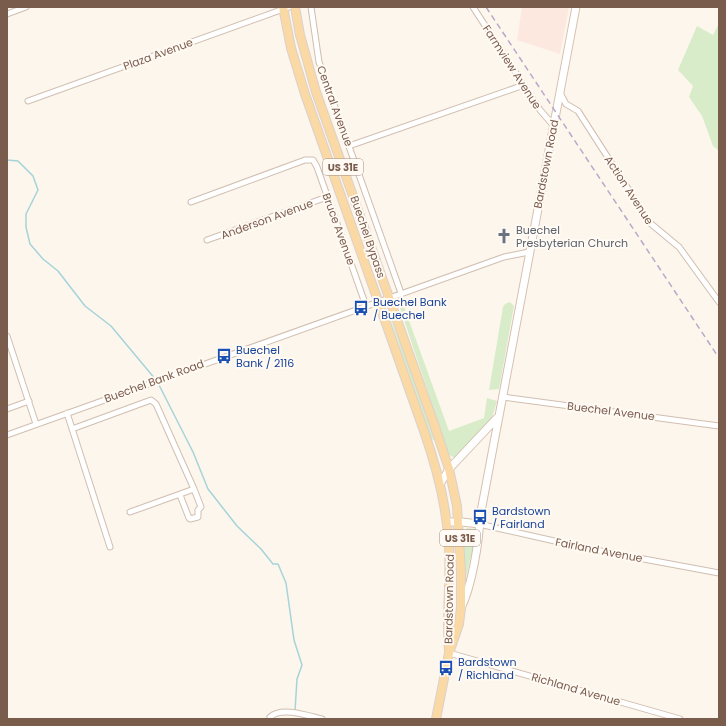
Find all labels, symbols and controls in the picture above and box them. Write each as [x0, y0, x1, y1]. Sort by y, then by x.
street label: Farmview Avenue [479, 22, 545, 112]
street label: Plaza Avenue [121, 34, 195, 74]
street label: Central Avenue [313, 63, 357, 149]
street label: Bardstown Road [530, 118, 562, 210]
street label: Action Avenue [601, 152, 657, 228]
road number: US 31E [323, 159, 363, 175]
street label: Bruce Avenue [319, 191, 360, 267]
street label: Buechel Bypass [346, 194, 390, 281]
street label: Anderson Avenue [219, 195, 315, 243]
place label: Buechel Presbyterian Church [516, 222, 628, 251]
church icon: Buechel Presbyterian Church [495, 227, 513, 245]
place label: Buechel Bank / Buechel [373, 294, 447, 323]
bus stop icon: Buechel Bank / Buechel [352, 299, 370, 317]
place label: Buechel Bank / 2116 [236, 342, 294, 371]
bus stop icon: Buechel Bank / 2116 [215, 347, 233, 365]
street label: Buechel Bank Road [102, 355, 206, 407]
street label: Buechel Avenue [566, 398, 656, 424]
place label: Bardstown / Fairland [492, 503, 551, 532]
bus stop icon: Bardstown / Fairland [471, 508, 489, 526]
road number: US 31E [440, 530, 480, 546]
street label: Fairland Avenue [554, 534, 644, 566]
street label: Bardstown Road [440, 554, 458, 644]
place label: Bardstown / Richland [458, 654, 517, 683]
bus stop icon: Bardstown / Richland [437, 659, 455, 677]
street label: Richland Avenue [530, 669, 623, 709]

